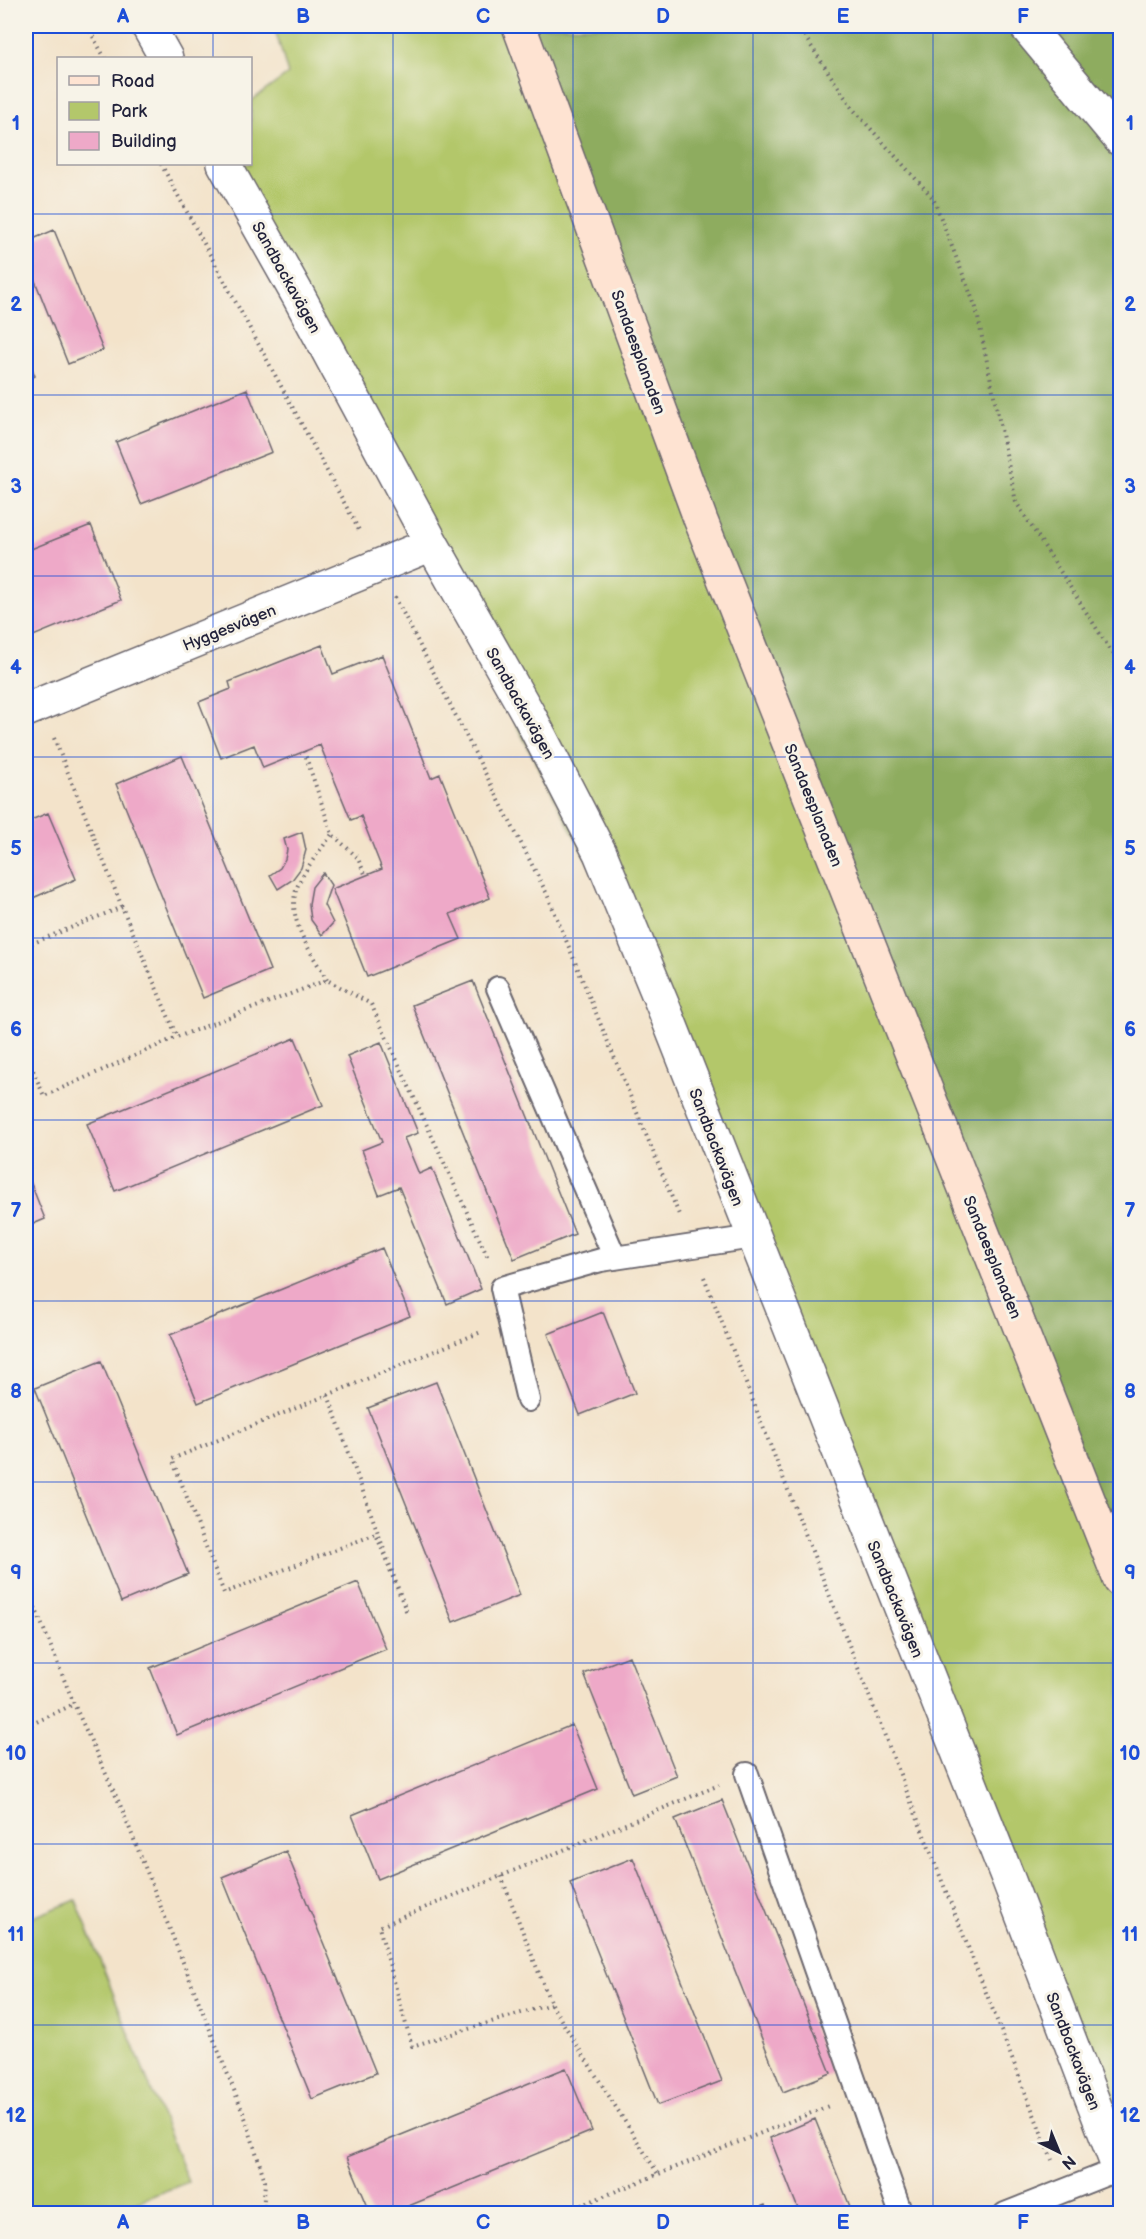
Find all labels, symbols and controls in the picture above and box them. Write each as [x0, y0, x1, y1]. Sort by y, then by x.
text: A [116, 5, 130, 29]
text: B [296, 5, 310, 29]
text: C [476, 5, 490, 29]
text: D [656, 5, 670, 29]
text: E [837, 5, 850, 29]
text: F [1017, 5, 1029, 29]
legend [57, 57, 252, 165]
text: Road [111, 71, 155, 92]
text: Park [111, 101, 147, 122]
text: 1 [12, 112, 20, 136]
text: 1 [1126, 112, 1134, 136]
text: Building [111, 131, 177, 152]
street label: Sandbackavägen [247, 219, 324, 337]
street label: Sandaesplanaden [606, 288, 669, 417]
text: 2 [10, 293, 22, 317]
text: 2 [1124, 293, 1136, 317]
text: 3 [10, 475, 22, 499]
text: 3 [1124, 475, 1136, 499]
street label: Hyggesvägen [180, 601, 279, 656]
street label: Sandbackavägen [481, 645, 558, 763]
text: 4 [10, 656, 22, 680]
text: 4 [1124, 656, 1136, 680]
street label: Sandaesplanaden [779, 741, 846, 870]
text: 5 [10, 837, 22, 861]
text: 5 [1124, 837, 1136, 861]
text: 6 [10, 1018, 22, 1042]
text: 6 [1124, 1018, 1136, 1042]
street label: Sandbackavägen [684, 1086, 747, 1209]
street label: Sandaesplanaden [958, 1193, 1025, 1322]
text: 7 [10, 1199, 22, 1223]
text: 7 [1124, 1199, 1136, 1223]
text: 8 [10, 1380, 22, 1404]
text: 8 [1124, 1380, 1136, 1404]
street label: Sandbackavägen [862, 1538, 927, 1661]
text: 9 [10, 1561, 22, 1585]
text: 9 [1124, 1561, 1136, 1585]
text: 10 [6, 1742, 26, 1766]
text: 10 [1120, 1742, 1140, 1766]
text: 11 [8, 1923, 24, 1947]
text: 11 [1122, 1923, 1138, 1947]
street label: Sandbackavägen [1041, 1990, 1104, 2113]
text: 12 [6, 2104, 26, 2128]
text: 12 [1120, 2104, 1140, 2128]
north arrow [1029, 2122, 1089, 2182]
text: N [1057, 2151, 1079, 2173]
text: A [116, 2211, 130, 2235]
text: B [296, 2211, 310, 2235]
text: C [476, 2211, 490, 2235]
text: D [656, 2211, 670, 2235]
text: E [837, 2211, 850, 2235]
text: F [1017, 2211, 1029, 2235]

